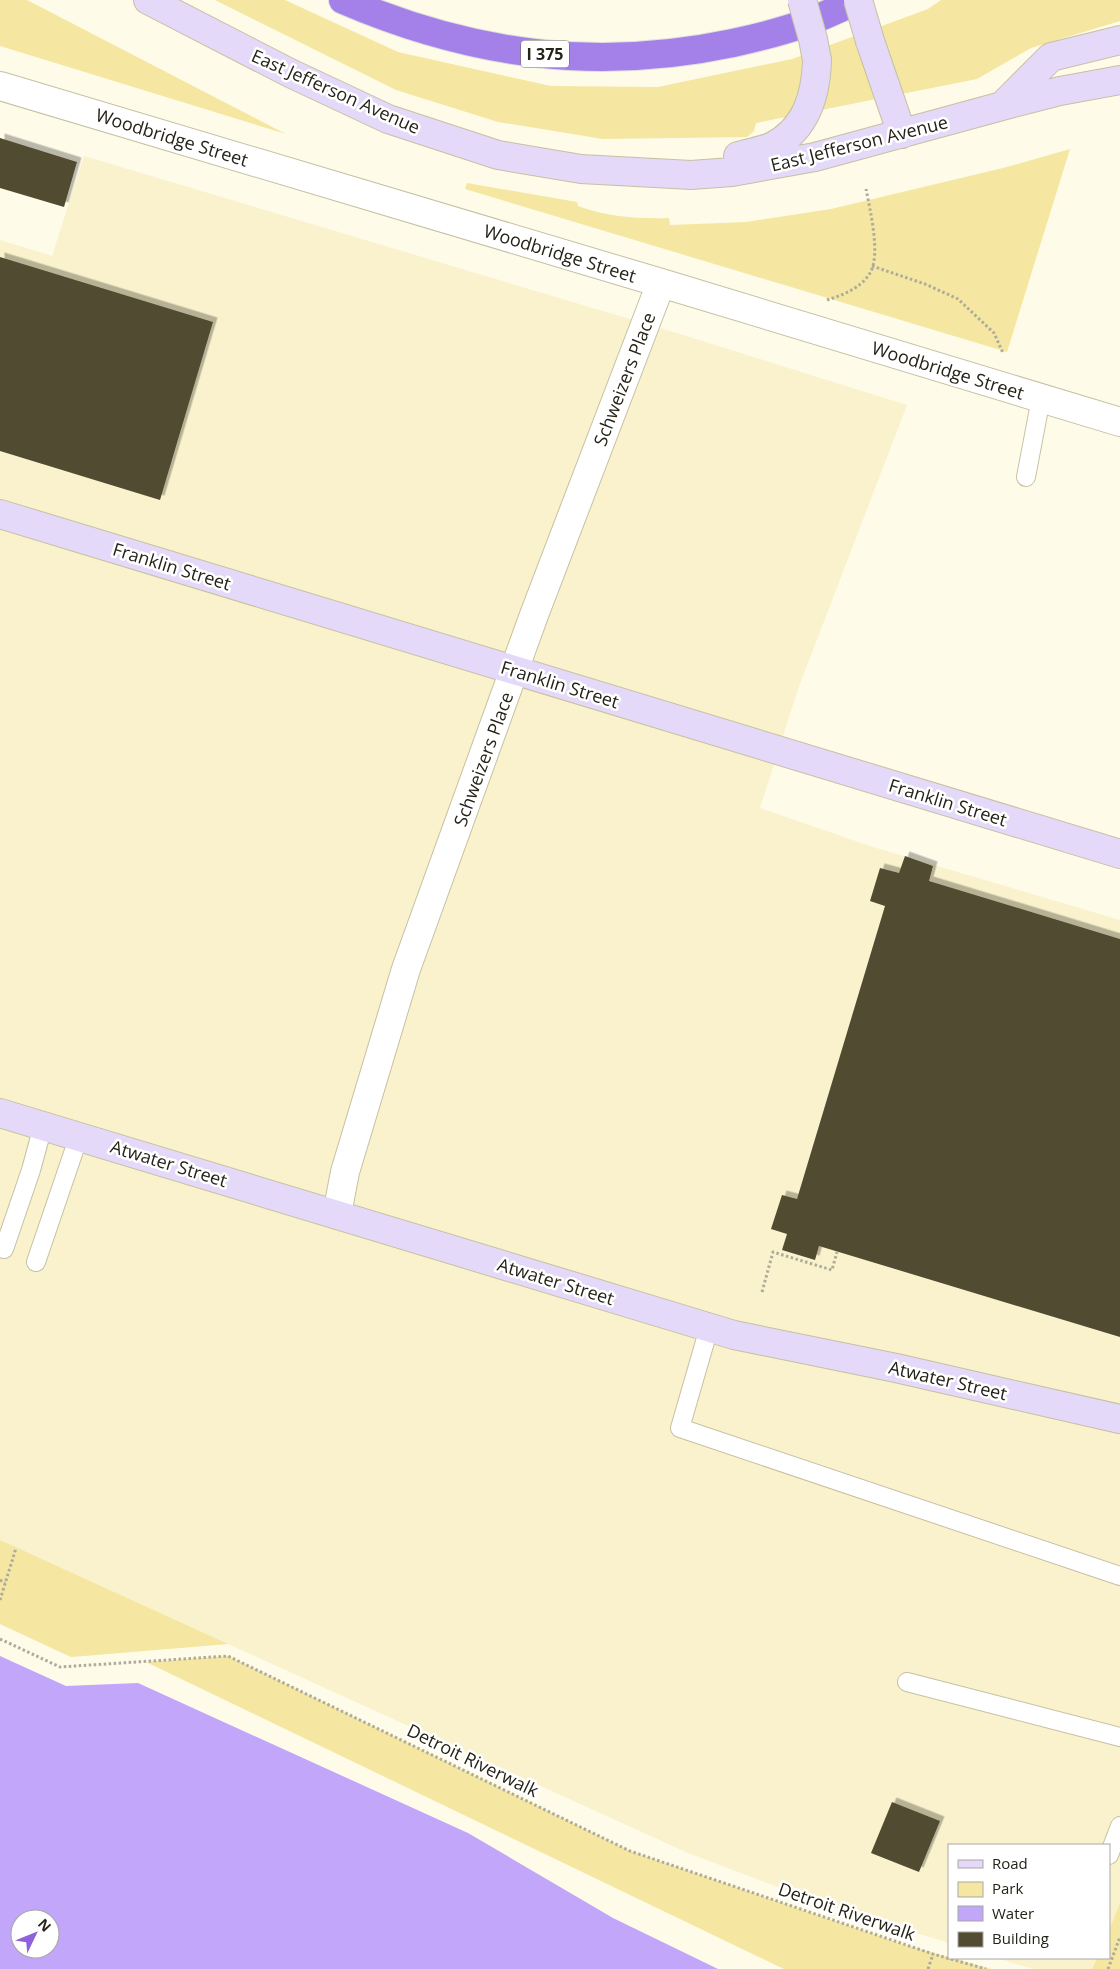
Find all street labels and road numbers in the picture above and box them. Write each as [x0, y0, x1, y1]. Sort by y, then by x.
road number: I 375 [521, 41, 569, 68]
street label: East Jefferson Avenue [248, 43, 424, 139]
street label: Woodbridge Street [93, 102, 251, 172]
street label: East Jefferson Avenue [768, 109, 950, 177]
street label: Woodbridge Street [481, 218, 639, 288]
street label: Schweizers Place [587, 309, 661, 449]
street label: Woodbridge Street [869, 335, 1027, 405]
street label: Franklin Street [110, 537, 234, 595]
street label: Franklin Street [498, 655, 622, 713]
street label: Schweizers Place [448, 688, 518, 830]
street label: Franklin Street [886, 773, 1010, 831]
street label: Atwater Street [108, 1134, 230, 1192]
street label: Atwater Street [495, 1252, 617, 1310]
street label: Atwater Street [887, 1355, 1009, 1405]
street label: Detroit Riverwalk [403, 1718, 543, 1802]
street label: Detroit Riverwalk [775, 1876, 919, 1946]

